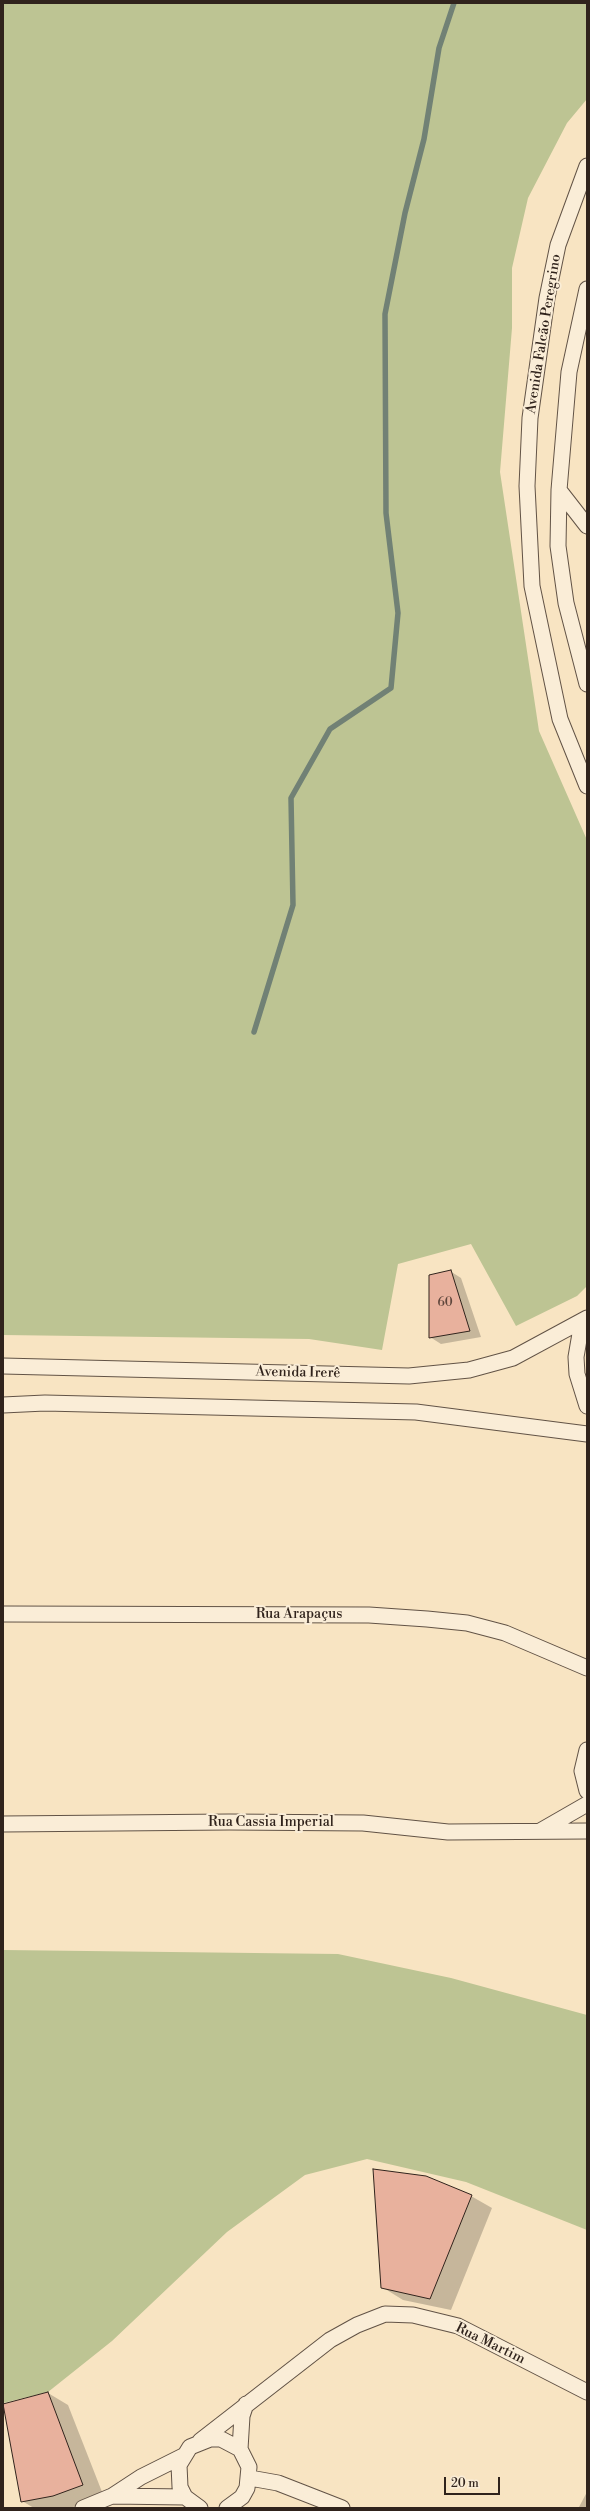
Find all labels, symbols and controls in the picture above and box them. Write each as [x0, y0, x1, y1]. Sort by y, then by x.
street label: Avenida Falcão Peregrino [523, 253, 565, 415]
house number: 60 [437, 1296, 453, 1310]
street label: Avenida Irerê [255, 1364, 341, 1382]
street label: Rua Arapaçus [256, 1607, 342, 1623]
street label: Rua Cassia Imperial [208, 1815, 334, 1831]
street label: Rua Martim [452, 2320, 528, 2368]
scale bar [446, 2469, 502, 2495]
text: 20 m [451, 2476, 479, 2491]

